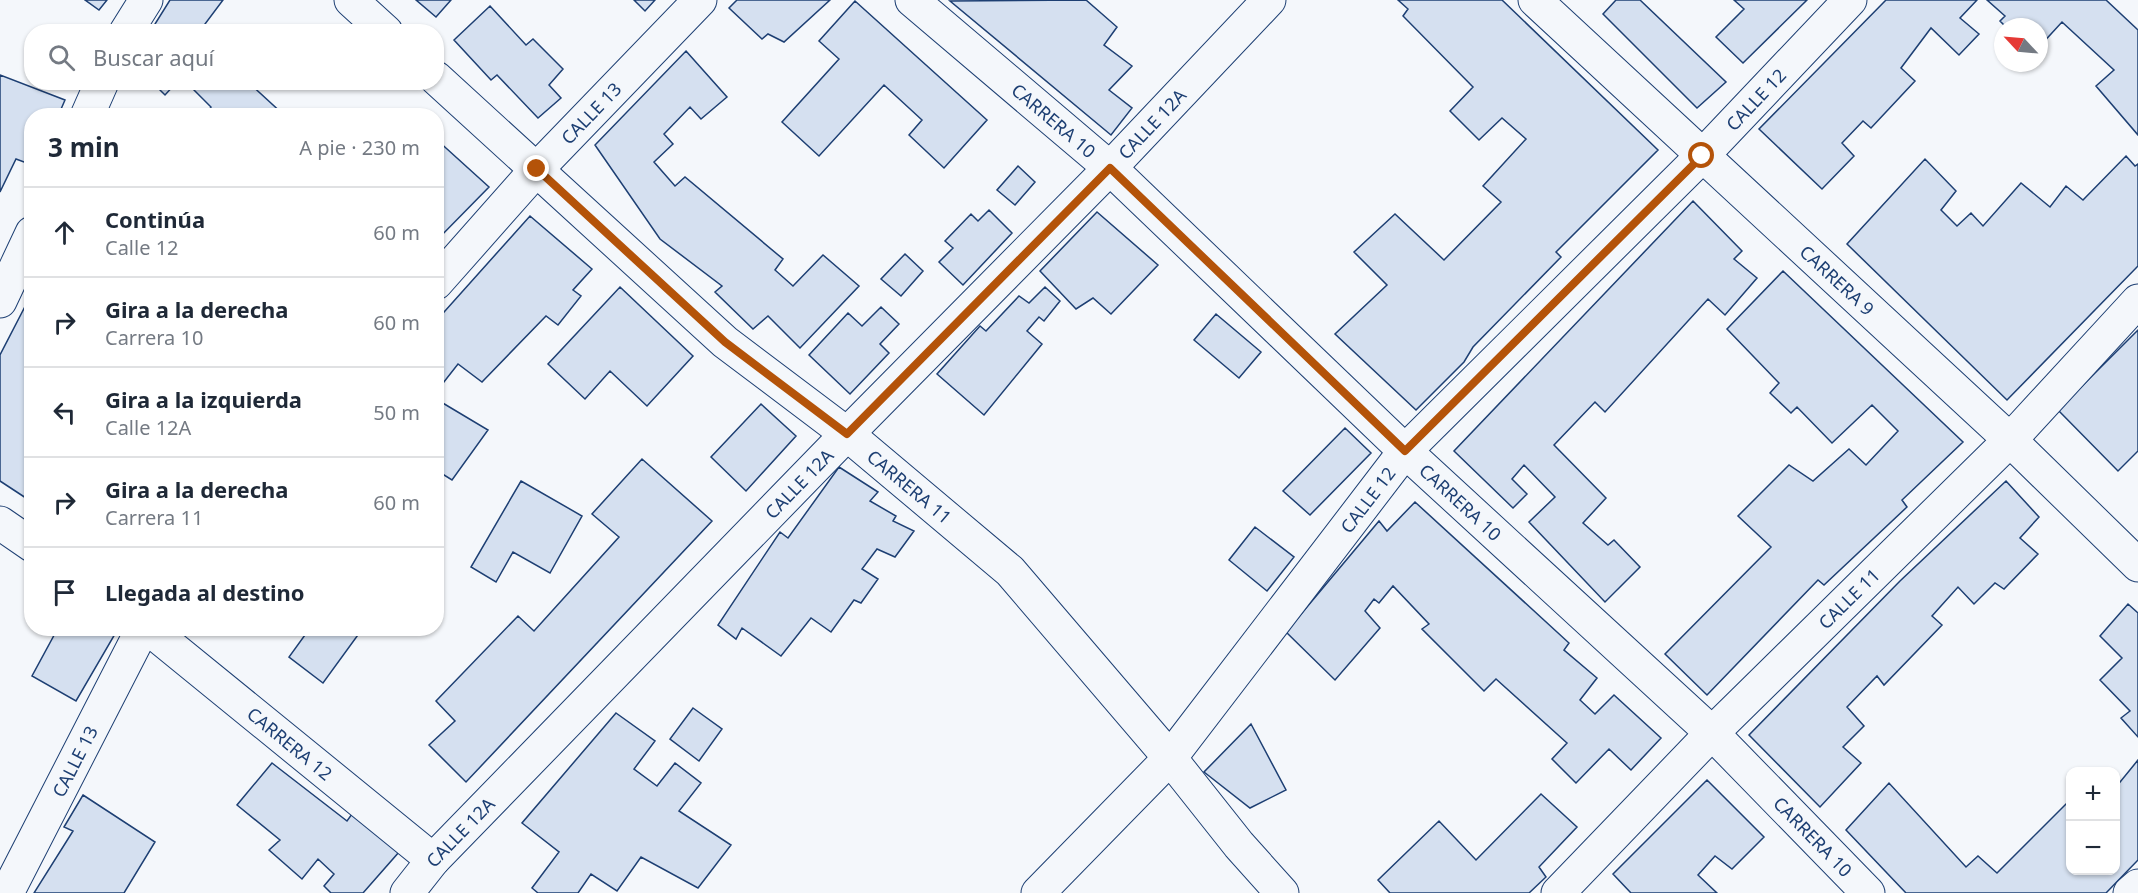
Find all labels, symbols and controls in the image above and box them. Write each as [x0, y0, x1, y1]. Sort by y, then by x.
north arrow [1994, 18, 2048, 72]
search box [24, 24, 444, 90]
icon: search [45, 41, 78, 74]
text: Buscar aquí [93, 42, 214, 72]
street label: CALLE 12 [1720, 63, 1791, 136]
street label: CALLE 13 [556, 77, 626, 149]
street label: CARRERA 10 [1007, 78, 1101, 163]
street label: CALLE 12A [1113, 83, 1191, 164]
text: 3 min [48, 129, 120, 165]
text: A pie · 230 m [299, 134, 420, 161]
route start [1688, 142, 1714, 168]
route end [523, 155, 549, 181]
text: Continúa [105, 204, 205, 234]
icon: ahead [48, 216, 81, 249]
text: 60 m [373, 219, 420, 246]
text: Calle 12 [105, 234, 179, 261]
street label: CARRERA 9 [1795, 240, 1880, 320]
text: Gira a la derecha [105, 294, 289, 324]
icon: right [48, 306, 81, 339]
text: 60 m [373, 309, 420, 336]
text: Carrera 10 [105, 324, 203, 351]
text: Gira a la izquierda [105, 384, 302, 414]
icon: left [48, 396, 81, 429]
text: 50 m [373, 399, 420, 426]
text: Calle 12A [105, 414, 191, 441]
street label: CALLE 12A [759, 443, 839, 524]
street label: CARRERA 11 [862, 444, 957, 529]
street label: CARRERA 10 [1414, 458, 1507, 546]
street label: CALLE 12 [1335, 462, 1401, 538]
text: Gira a la derecha [105, 474, 289, 504]
icon: right [48, 486, 81, 519]
text: 60 m [373, 489, 420, 516]
text: Carrera 11 [105, 504, 203, 531]
street label: CALLE 11 [1813, 563, 1885, 634]
icon: arrive [48, 576, 81, 609]
text: Llegada al destino [105, 577, 305, 607]
street label: CARRERA 12 [242, 702, 338, 785]
street label: CALLE 13 [46, 722, 103, 801]
map controls [2066, 767, 2120, 875]
button: + [2066, 767, 2120, 821]
street label: CARRERA 10 [1768, 791, 1858, 882]
street label: CALLE 12A [421, 792, 500, 872]
button: − [2066, 821, 2120, 875]

